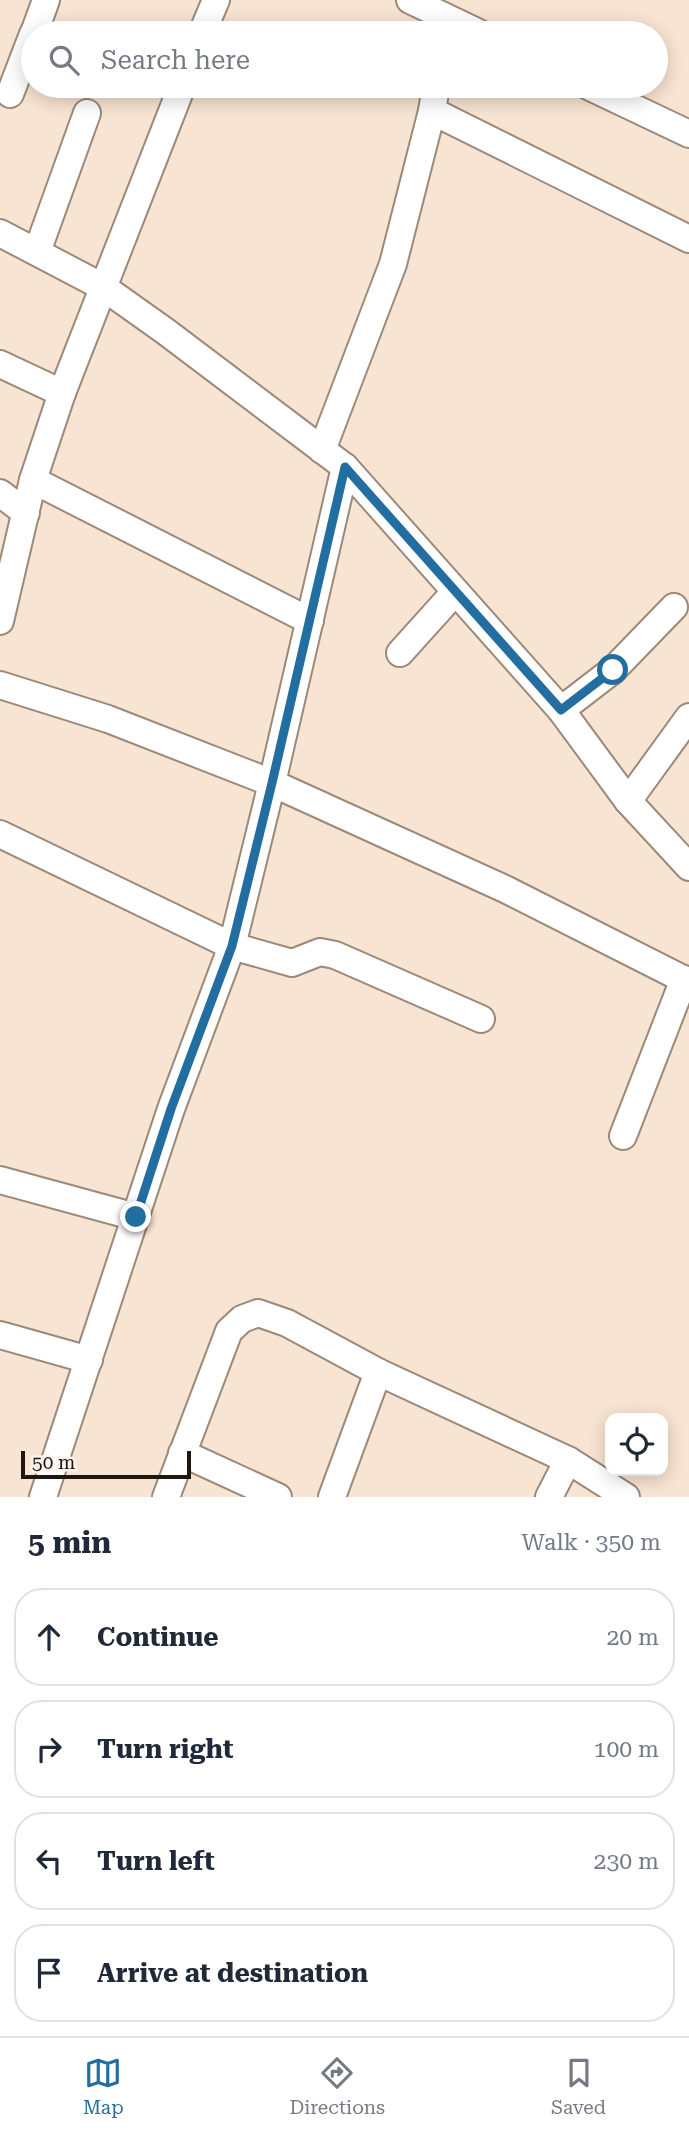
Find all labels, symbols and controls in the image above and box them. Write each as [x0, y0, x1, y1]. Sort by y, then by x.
search box [21, 21, 668, 98]
icon: search [45, 41, 83, 79]
text: Search here [101, 45, 250, 75]
route start [597, 654, 628, 685]
route end [120, 1201, 151, 1232]
map controls [605, 1413, 668, 1476]
button: locate [605, 1413, 668, 1476]
scale bar [21, 1448, 191, 1480]
text: 50 m [32, 1451, 75, 1474]
text: 5 min [28, 1525, 111, 1560]
text: Walk · 350 m [522, 1529, 661, 1556]
icon: ahead [30, 1618, 68, 1656]
text: Continue [97, 1622, 219, 1652]
text: 20 m [606, 1624, 659, 1651]
icon: right [30, 1730, 68, 1768]
text: Turn right [97, 1734, 233, 1764]
text: 100 m [594, 1736, 659, 1763]
icon: left [30, 1842, 68, 1880]
text: Turn left [97, 1846, 215, 1876]
text: 230 m [594, 1848, 659, 1875]
icon: arrive [30, 1954, 68, 1992]
text: Arrive at destination [97, 1958, 368, 1988]
tab: Map [83, 2054, 124, 2119]
tab: Directions [289, 2054, 385, 2119]
tab: Saved [551, 2054, 606, 2119]

